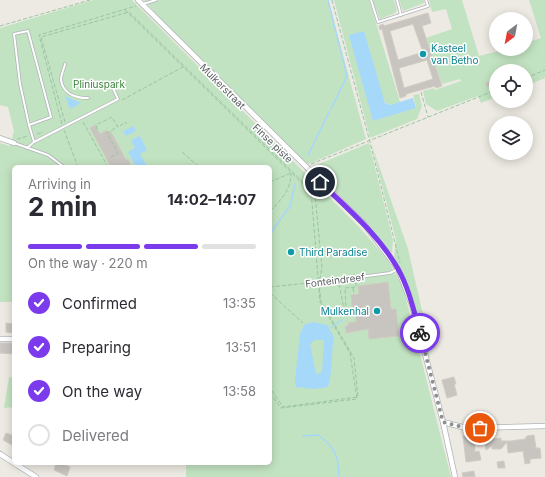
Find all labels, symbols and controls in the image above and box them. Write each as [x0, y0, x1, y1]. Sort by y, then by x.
north arrow [489, 12, 533, 56]
map controls [489, 12, 533, 160]
place label: Kasteel van Betho [431, 42, 478, 66]
marker: Kasteel van Betho [418, 49, 428, 59]
street label: Mulkerstraat [198, 61, 249, 112]
button: locate [489, 64, 533, 108]
park label: Pliniuspark [73, 78, 126, 90]
button: layers [489, 116, 533, 160]
street label: Finse piste [250, 121, 296, 165]
pin [303, 165, 337, 199]
icon: home [309, 171, 331, 193]
text: Arriving in [28, 176, 91, 192]
text: 14:02–14:07 [167, 190, 256, 209]
text: 2 min [28, 191, 98, 222]
place label: Third Paradise [299, 246, 368, 258]
marker: Third Paradise [286, 247, 296, 257]
text: On the way · 220 m [28, 255, 148, 271]
street label: Fonteindreef [305, 270, 366, 290]
icon: check [28, 292, 50, 314]
text: Confirmed [62, 294, 137, 313]
text: 13:35 [223, 295, 256, 311]
place label: Mulkenhal [321, 305, 369, 317]
marker: Mulkenhal [372, 306, 382, 316]
courier [400, 313, 440, 353]
icon: bike [409, 322, 431, 344]
icon: check [28, 336, 50, 358]
text: Preparing [62, 338, 131, 357]
text: 13:51 [226, 339, 256, 355]
icon: check [28, 380, 50, 402]
text: On the way [62, 382, 142, 401]
text: 13:58 [223, 383, 256, 399]
pin [463, 411, 497, 445]
icon: bag [469, 417, 491, 439]
text: Delivered [62, 426, 129, 445]

